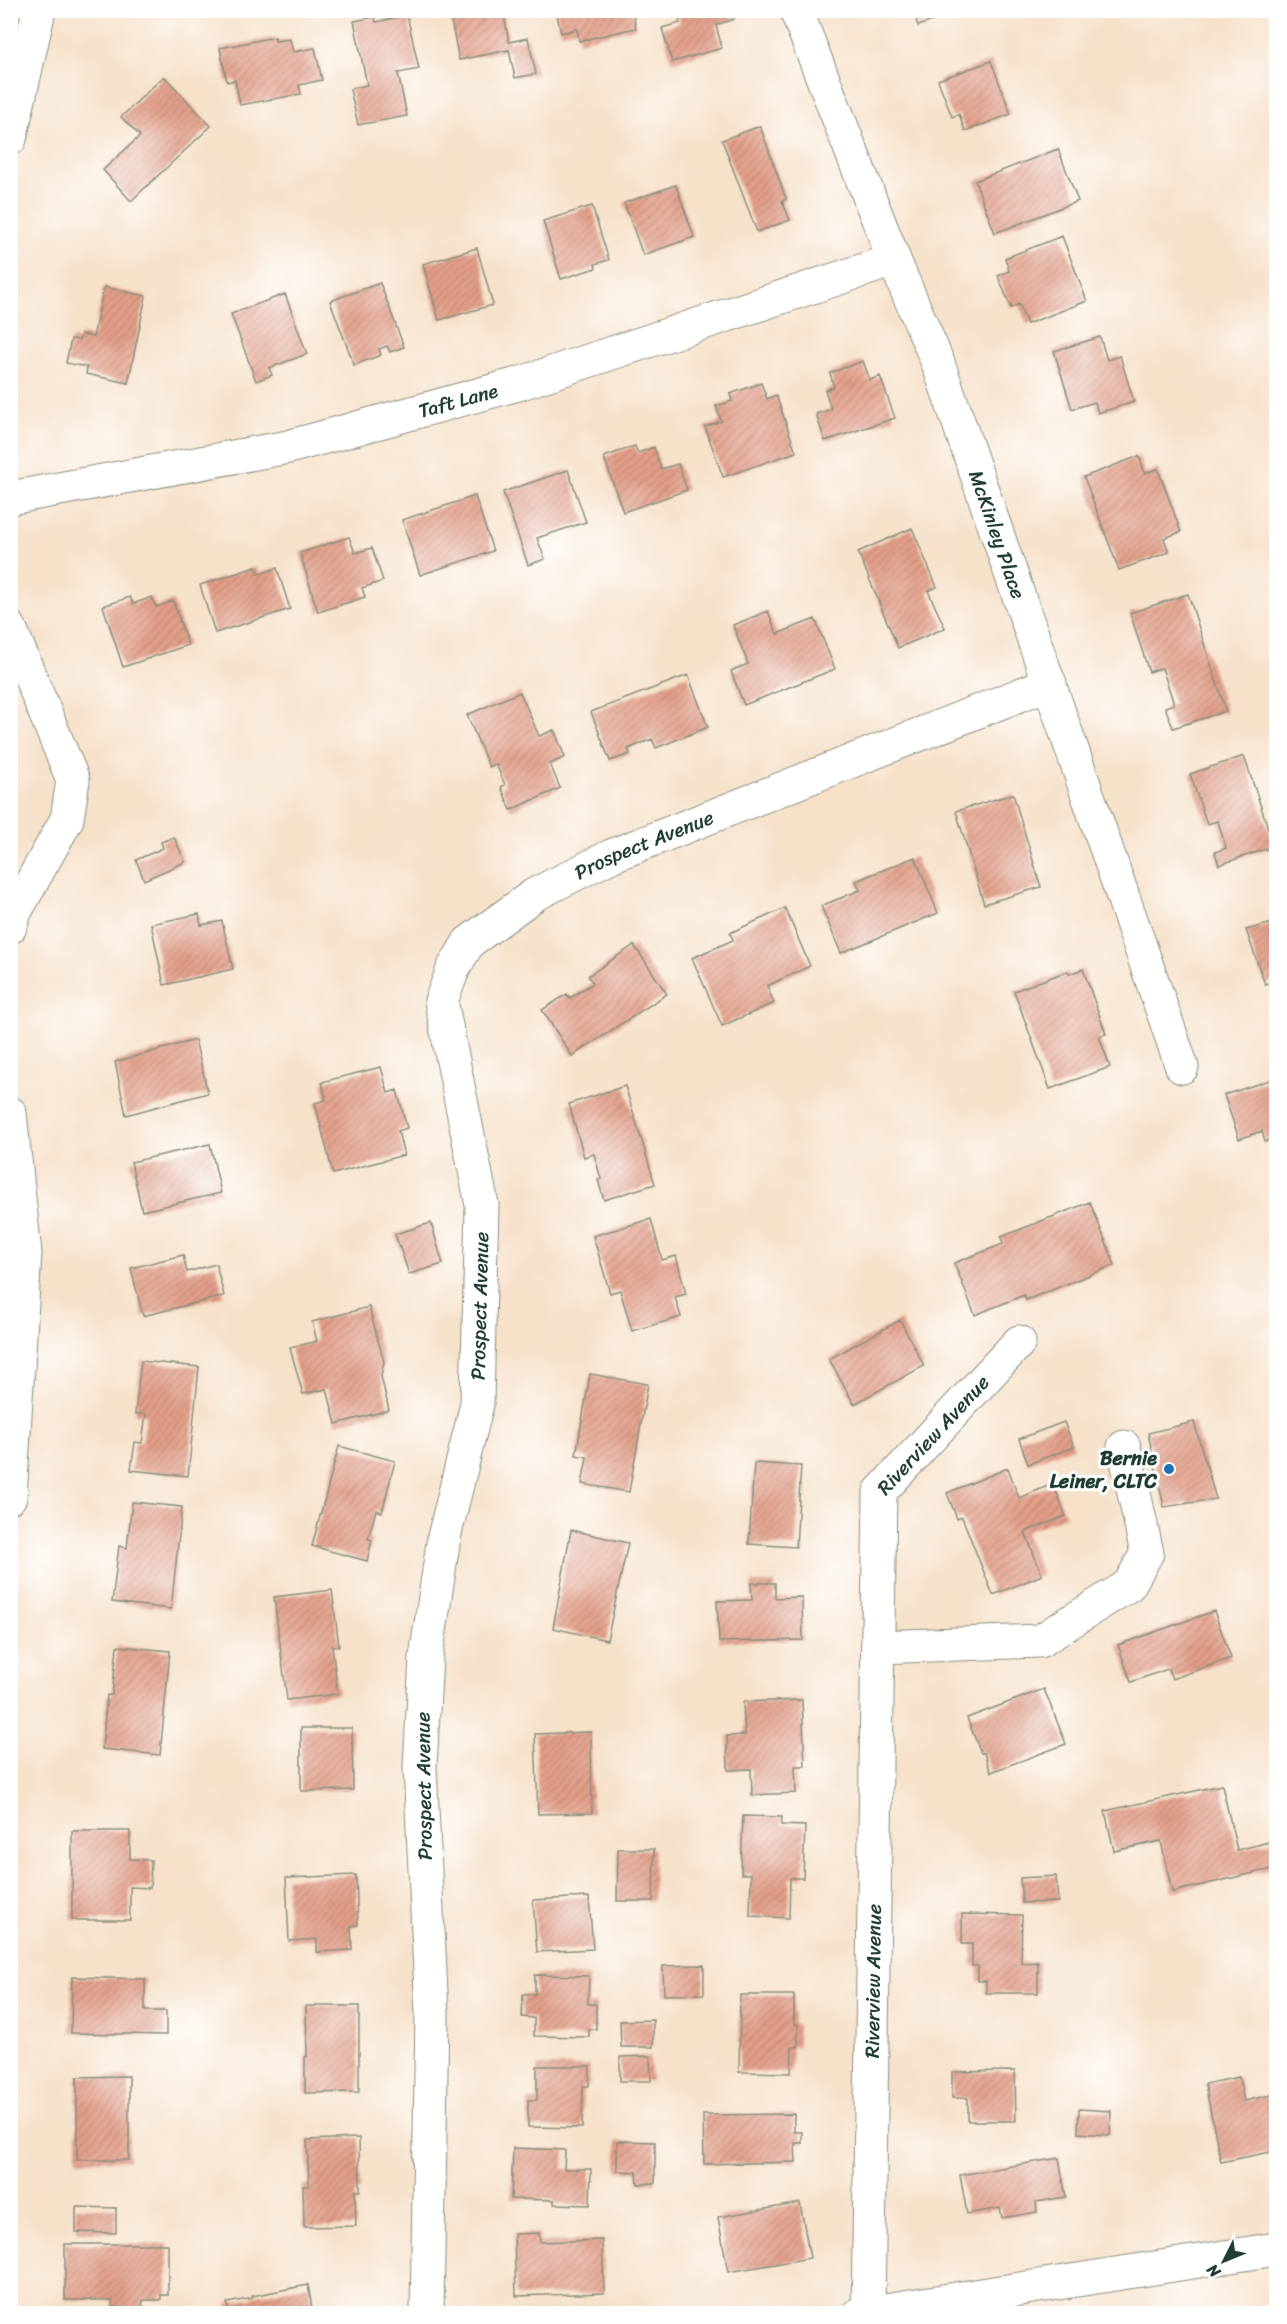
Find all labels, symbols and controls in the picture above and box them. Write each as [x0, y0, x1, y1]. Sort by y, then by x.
street label: Taft Lane [414, 373, 502, 428]
street label: McKinley Place [959, 465, 1036, 604]
street label: Prospect Avenue [568, 800, 719, 889]
street label: Prospect Avenue [460, 1231, 499, 1381]
street label: Riverview Avenue [868, 1366, 998, 1503]
place label: Bernie Leiner, CLTC [1050, 1441, 1158, 1499]
marker: Bernie Leiner, CLTC [1162, 1462, 1176, 1476]
street label: Prospect Avenue [405, 1712, 443, 1860]
street label: Riverview Avenue [854, 1904, 891, 2058]
north arrow [1194, 2231, 1254, 2291]
text: N [1198, 2256, 1228, 2286]

